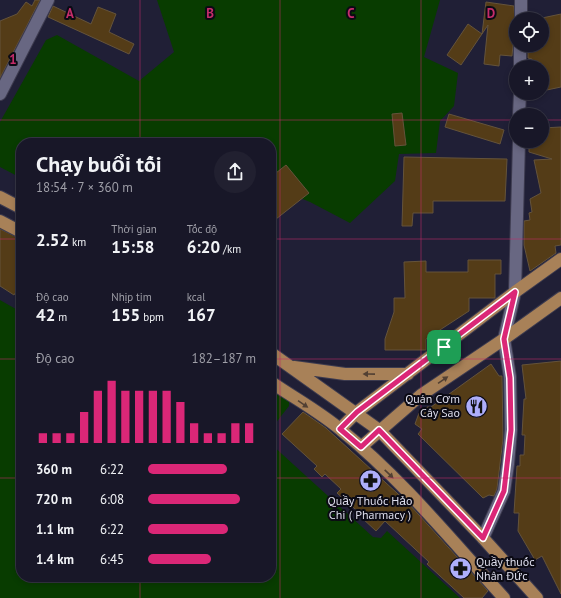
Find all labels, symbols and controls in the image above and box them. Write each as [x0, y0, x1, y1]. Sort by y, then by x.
text: A [66, 5, 74, 22]
text: B [206, 5, 214, 22]
text: C [347, 5, 355, 22]
text: D [487, 5, 495, 22]
map controls [509, 12, 549, 148]
button: locate [509, 12, 549, 52]
text: 1 [9, 51, 17, 68]
button: + [509, 60, 549, 100]
button: − [509, 108, 549, 148]
text: Chạy buổi tối [36, 150, 162, 178]
button: share [214, 151, 256, 193]
text: 18:54 · 7 × 360 m [36, 179, 133, 196]
text: Thời gian [111, 222, 157, 236]
text: Tốc độ [187, 222, 217, 236]
text: 2.52 [36, 229, 69, 251]
text: km [69, 235, 86, 249]
text: 15:58 [111, 236, 154, 258]
text: 6:20 [187, 236, 220, 258]
text: /km [220, 242, 241, 256]
text: Độ cao [36, 290, 69, 304]
text: Nhịp tim [111, 290, 152, 304]
text: kcal [187, 290, 205, 304]
text: 42 [36, 304, 55, 326]
text: 155 [111, 304, 140, 326]
text: 167 [187, 304, 216, 326]
text: m [55, 310, 67, 324]
text: bpm [140, 310, 164, 324]
pin [427, 330, 461, 364]
icon: arrive [433, 336, 455, 358]
text: Độ cao [36, 350, 75, 367]
text: 182–187 m [192, 350, 256, 367]
one-way arrow [363, 371, 375, 378]
one-way arrow [438, 376, 448, 384]
place label: Quán Cơm Cây Sao [405, 391, 460, 420]
restaurant icon: Quán Cơm Cây Sao [463, 393, 489, 419]
one-way arrow [298, 400, 308, 408]
text: 360 m [36, 461, 72, 478]
text: 6:22 [100, 461, 124, 478]
pharmacy icon: Quầy Thuốc Hảo Chi ( Pharmacy ) [357, 467, 383, 493]
one-way arrow [384, 469, 394, 479]
text: 720 m [36, 491, 72, 508]
text: 6:08 [100, 491, 124, 508]
place label: Quầy Thuốc Hảo Chi ( Pharmacy ) [328, 493, 412, 522]
text: 1.1 km [36, 521, 74, 538]
text: 6:22 [100, 521, 124, 538]
text: 1.4 km [36, 551, 74, 568]
text: 6:45 [100, 551, 124, 568]
place label: Quầy thuốc Nhân Đức [476, 554, 535, 583]
pharmacy icon: Quầy thuốc Nhân Đức [448, 556, 474, 582]

